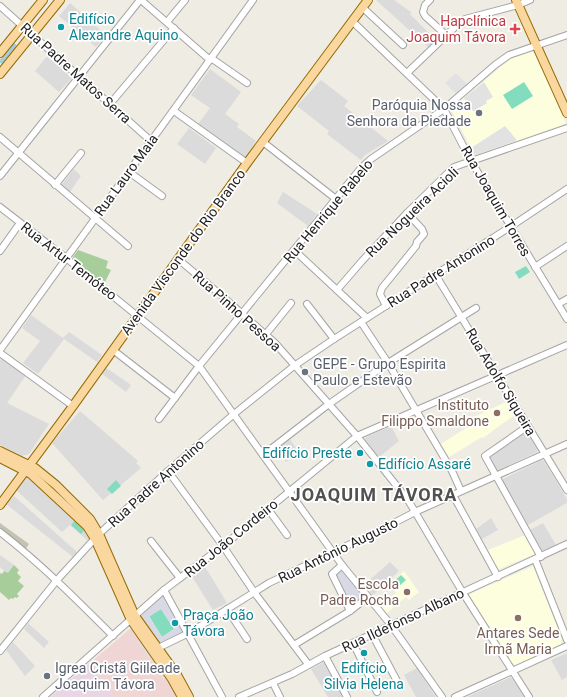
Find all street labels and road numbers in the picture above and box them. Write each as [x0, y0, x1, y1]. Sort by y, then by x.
street label: Rua Padre Matos Serra [18, 19, 134, 127]
street label: Rua Lauro Maia [91, 131, 161, 219]
street label: Rua Joaquim Torres [458, 143, 534, 259]
street label: Rua Henrique Rabelo [280, 156, 376, 266]
street label: Rua Nogueira Acioli [363, 164, 461, 260]
street label: Avenida Visconde do Rio Branco [117, 166, 249, 338]
street label: Rua Artur Temóteo [18, 219, 120, 303]
street label: Rua Padre Antonino [384, 232, 498, 310]
street label: Rua Pinho Pessoa [190, 267, 284, 355]
street label: Rua Adolfo Siqueira [463, 325, 539, 439]
street label: Rua Padre Antonino [105, 436, 207, 530]
street label: Rua João Cordeiro [181, 496, 281, 580]
street label: Rua Antônio Augusto [275, 514, 401, 586]
street label: Rua Ildefonso Albano [339, 585, 467, 655]

